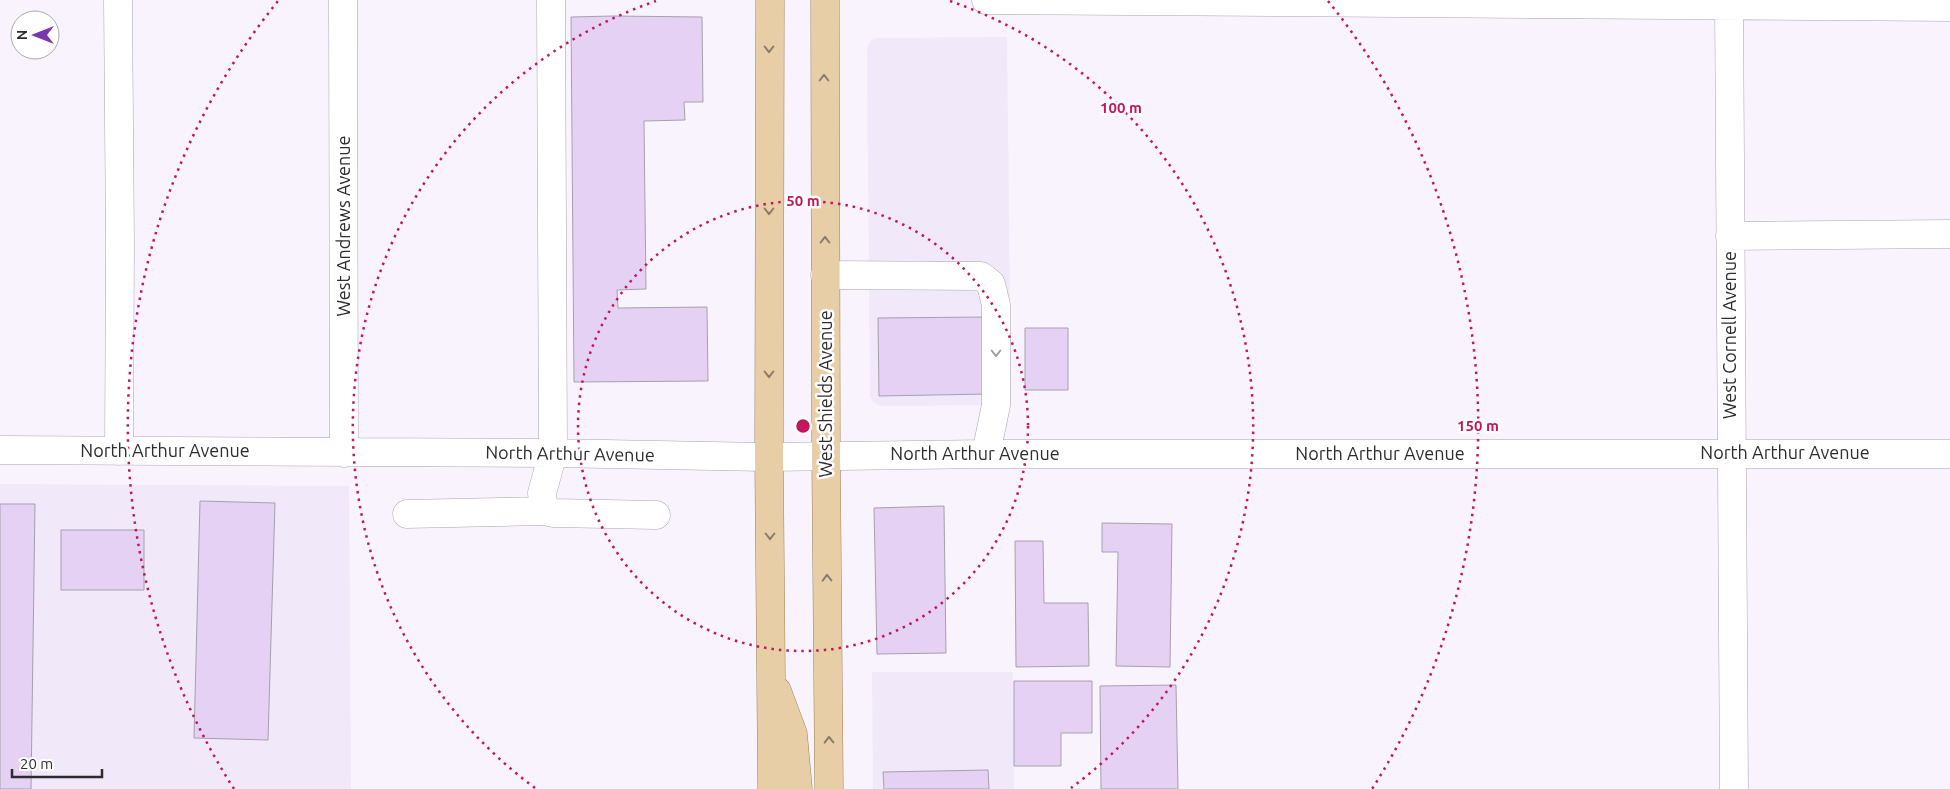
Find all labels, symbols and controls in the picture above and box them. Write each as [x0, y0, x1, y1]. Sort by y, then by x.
north arrow [10, 10, 60, 60]
text: N [14, 30, 30, 40]
one-way arrow [764, 45, 774, 53]
one-way arrow [819, 74, 829, 82]
text: 100 m [1100, 99, 1142, 116]
street label: West Andrews Avenue [333, 135, 353, 317]
text: 50 m [786, 192, 820, 209]
one-way arrow [764, 208, 774, 215]
one-way arrow [820, 236, 830, 244]
street label: West Cornell Avenue [1719, 251, 1739, 419]
street label: West Shields Avenue [815, 310, 835, 478]
one-way arrow [991, 350, 1001, 358]
one-way arrow [764, 370, 774, 378]
centre of rings [794, 417, 812, 435]
text: 150 m [1457, 417, 1499, 434]
street label: North Arthur Avenue [80, 440, 250, 460]
street label: North Arthur Avenue [485, 442, 655, 464]
street label: North Arthur Avenue [1700, 442, 1870, 462]
street label: North Arthur Avenue [890, 443, 1060, 463]
street label: North Arthur Avenue [1295, 443, 1465, 463]
one-way arrow [764, 532, 775, 540]
one-way arrow [822, 574, 832, 582]
one-way arrow [824, 736, 834, 744]
scale bar [12, 746, 102, 778]
text: 20 m [20, 755, 53, 772]

